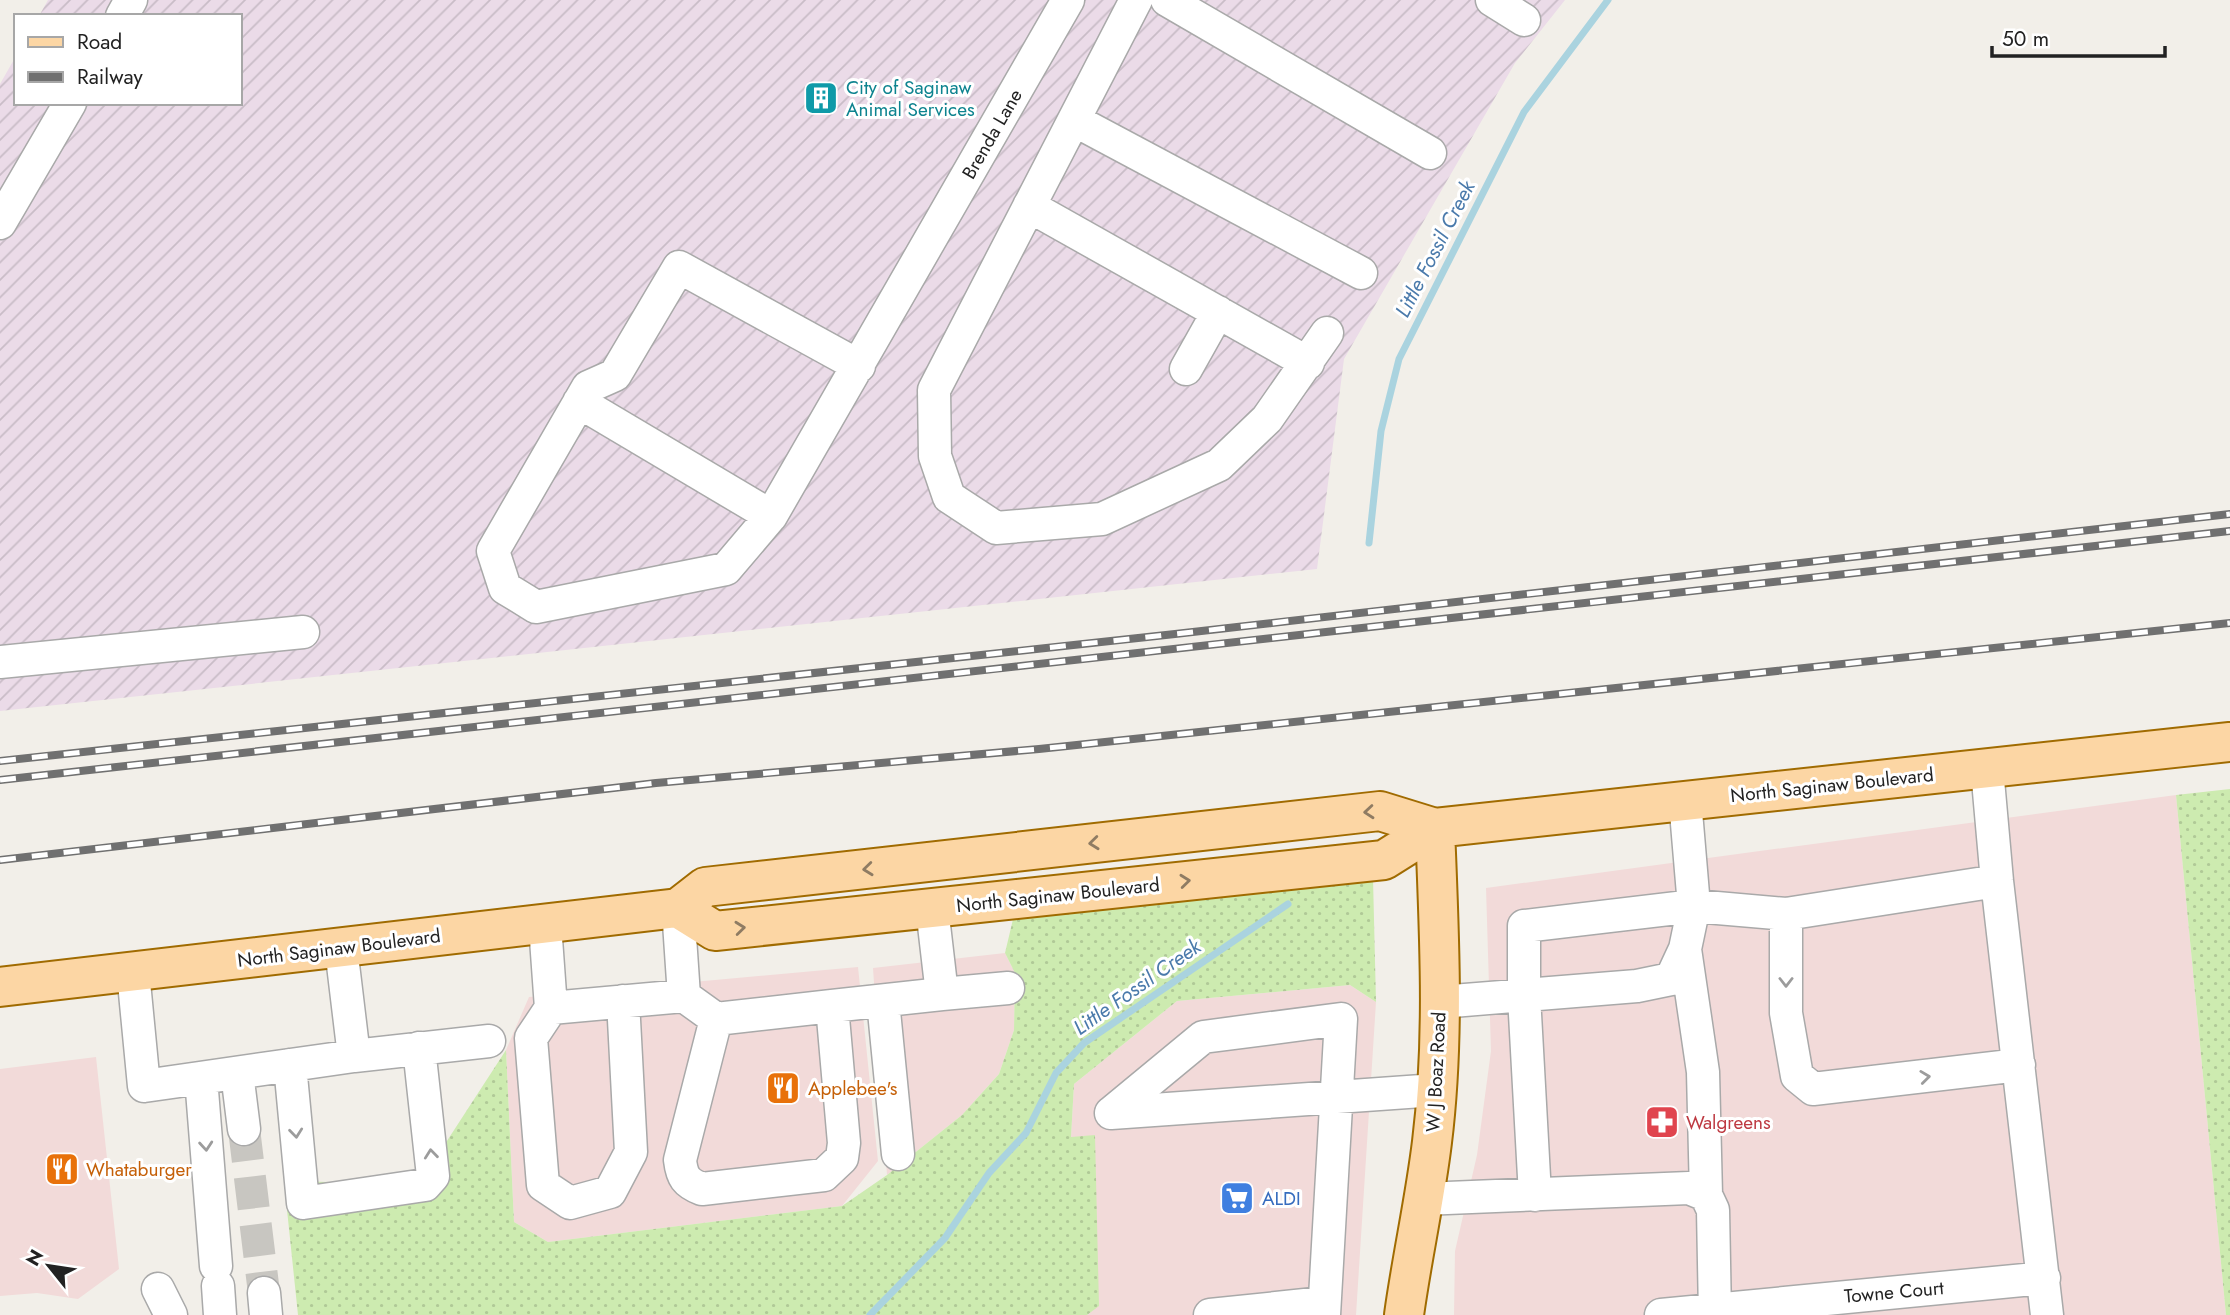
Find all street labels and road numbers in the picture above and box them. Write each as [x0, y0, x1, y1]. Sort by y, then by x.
street label: Brenda Lane [955, 84, 1029, 184]
street label: North Saginaw Boulevard [1729, 761, 1935, 809]
street label: North Saginaw Boulevard [955, 871, 1161, 919]
street label: North Saginaw Boulevard [236, 922, 442, 974]
street label: W J Boaz Road [1419, 1011, 1453, 1133]
street label: Towne Court [1843, 1274, 1945, 1310]

